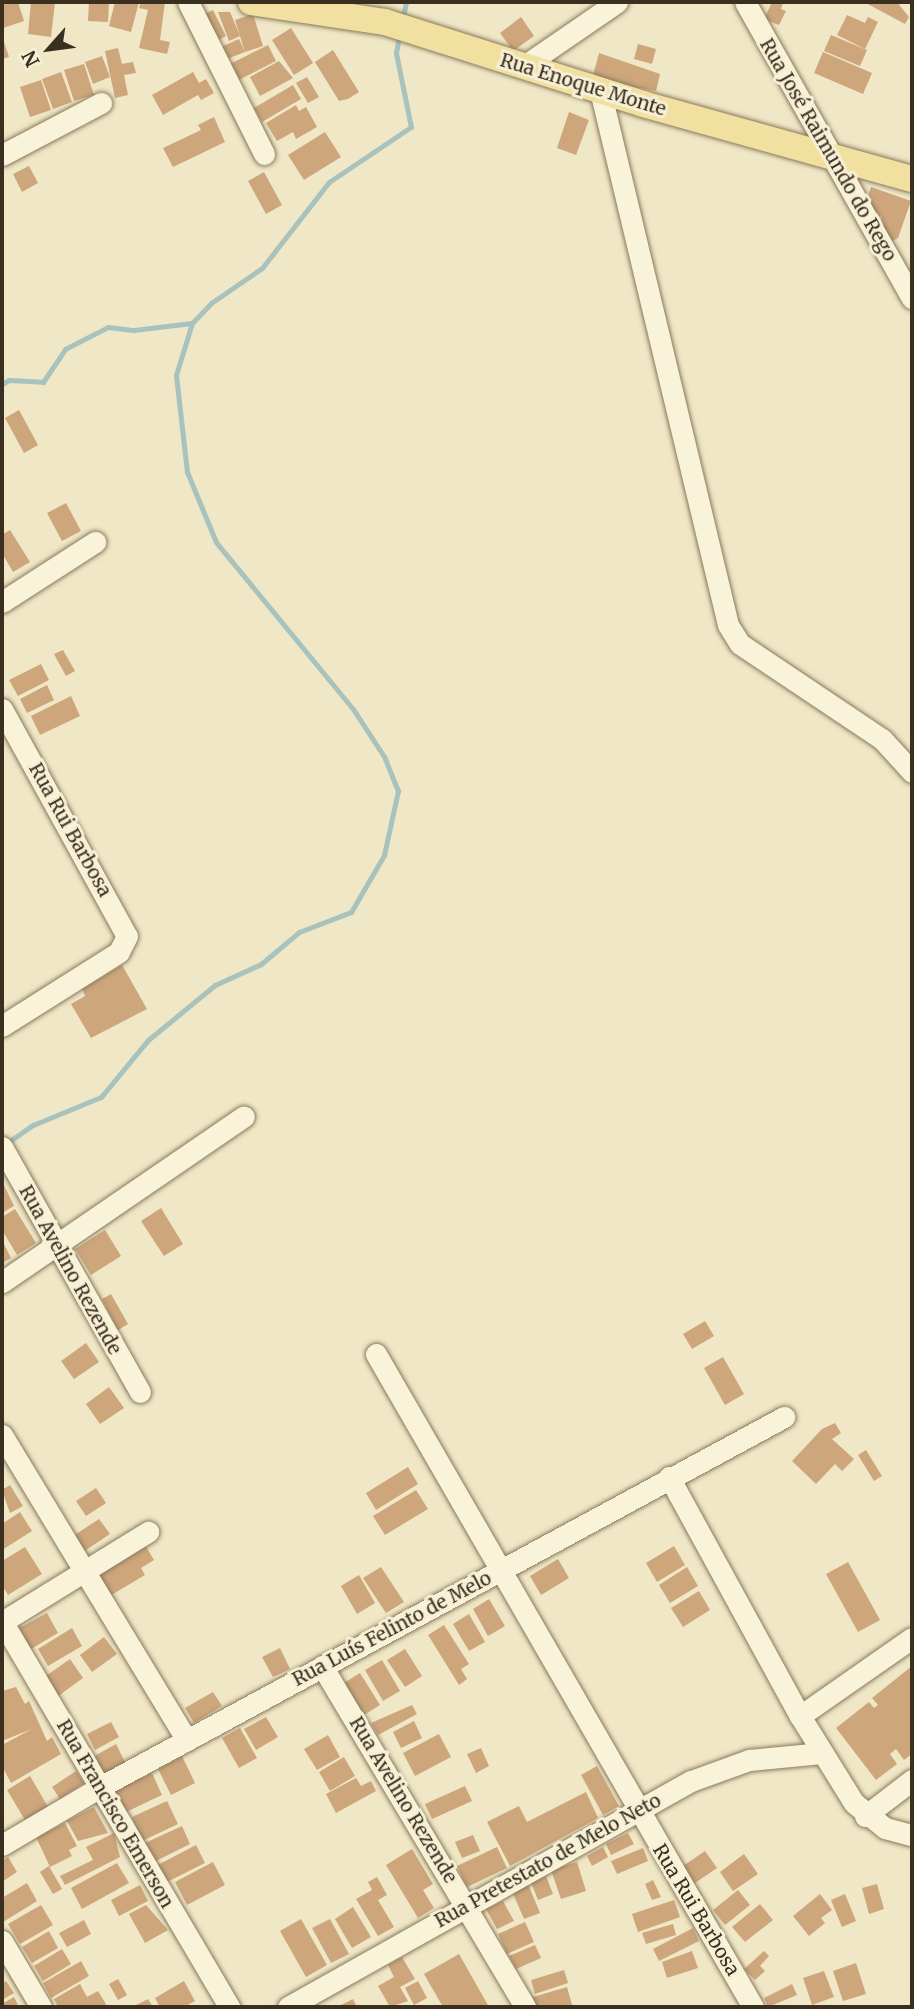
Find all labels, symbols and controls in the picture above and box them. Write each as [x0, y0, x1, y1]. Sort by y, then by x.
north arrow [14, 14, 84, 84]
street label: Rua José Raimundo do Rego [755, 35, 901, 265]
text: N [16, 47, 45, 71]
street label: Rua Enoque Monte [497, 49, 669, 121]
street label: Rua Rui Barbosa [24, 759, 116, 901]
street label: Rua Avelino Rezende [14, 1181, 126, 1359]
street label: Rua Luís Felinto de Melo [289, 1567, 495, 1691]
street label: Rua Avelino Rezende [344, 1713, 462, 1887]
street label: Rua Francisco Emerson [52, 1716, 178, 1912]
street label: Rua Pretestato de Melo Neto [431, 1789, 665, 1933]
street label: Rua Rui Barbosa [648, 1840, 744, 1980]

